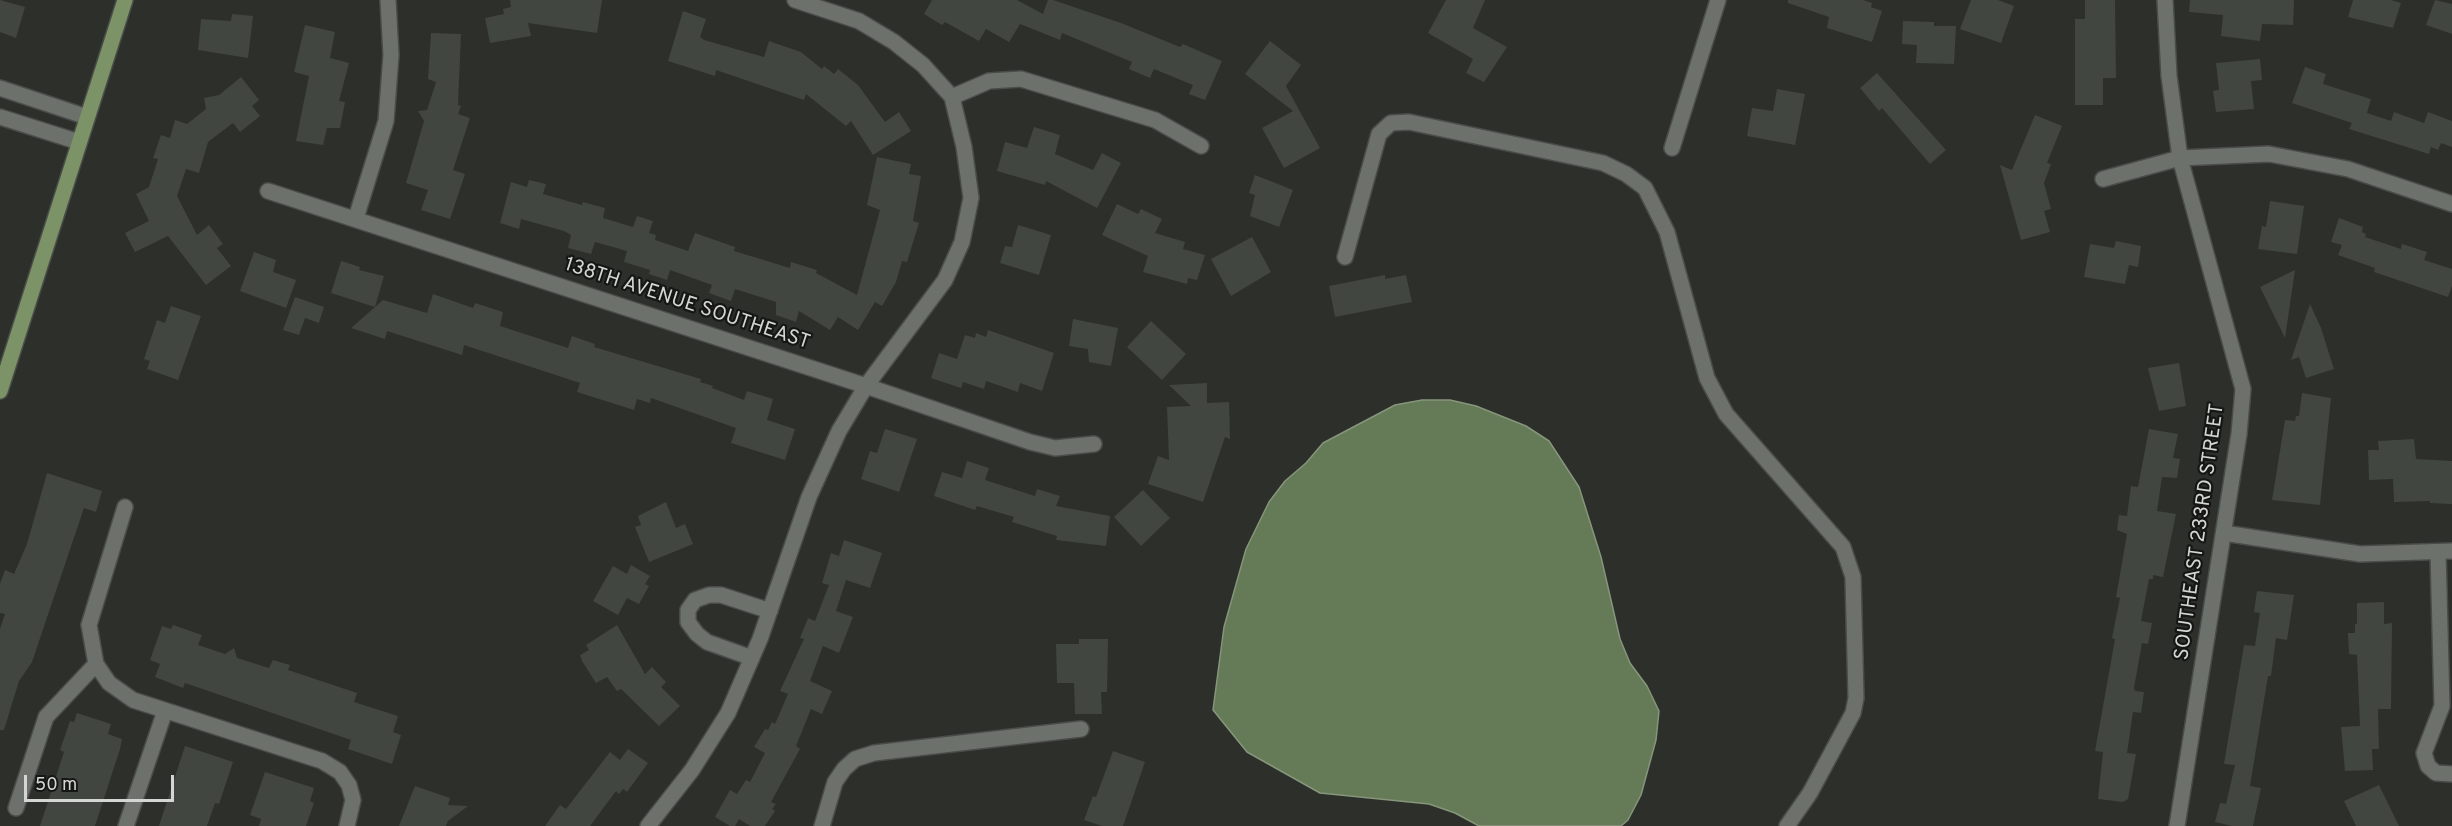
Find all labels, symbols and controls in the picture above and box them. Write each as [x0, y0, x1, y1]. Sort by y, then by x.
street label: 138TH AVENUE SOUTHEAST [561, 254, 813, 356]
street label: SOUTHEAST 233RD STREET [2171, 402, 2231, 662]
scale bar [27, 763, 177, 801]
text: 50 m [35, 774, 77, 797]

